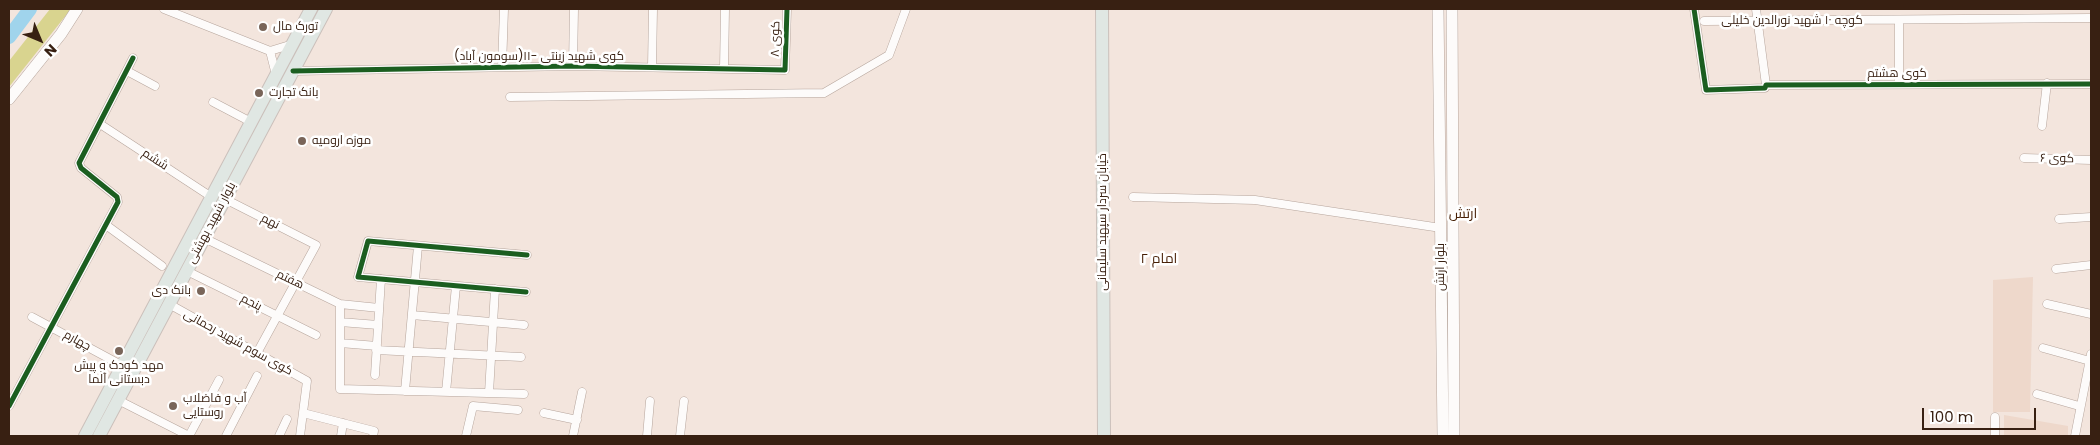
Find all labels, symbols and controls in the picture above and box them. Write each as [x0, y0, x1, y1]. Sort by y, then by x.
street label: کوچه ۱۰ شهید نورالدین خلیلی [1721, 14, 1863, 28]
north arrow [15, 15, 65, 65]
place label: تورک مال [273, 20, 318, 34]
marker: تورک مال [257, 21, 269, 33]
street label: کوی ۸ [768, 21, 784, 57]
text: N [40, 40, 61, 61]
street label: کوی شهید زینتی -۱۱(سومون آباد) [454, 50, 624, 64]
street label: کوی هشتم [1867, 67, 1927, 81]
place label: بانک تجارت [269, 86, 319, 100]
marker: بانک تجارت [253, 87, 265, 99]
place label: موزه ارومیه [312, 134, 371, 148]
marker: موزه ارومیه [296, 135, 308, 147]
street label: ششم [139, 146, 171, 174]
street label: کوی ۶ [2040, 152, 2074, 166]
street label: خیابان سردار سپهبد سلیمانی [1096, 153, 1110, 291]
street label: بلوار شهید بهشتی [185, 180, 239, 266]
district label: ارتش [1449, 206, 1477, 222]
street label: نهم [258, 211, 282, 233]
street label: بلوار ارتش [1434, 243, 1448, 291]
district label: امام ۲ [1141, 251, 1177, 267]
street label: هفتم [274, 267, 306, 293]
place label: بانک دی [151, 284, 191, 298]
marker: بانک دی [195, 285, 207, 297]
street label: پنجم [238, 292, 264, 314]
street label: کوی سوم شهید رحمانی [181, 307, 295, 379]
street label: چهارم [61, 328, 93, 354]
marker: مهد کودک و پیش دبستانی آلما [113, 345, 125, 357]
place label: مهد کودک و پیش دبستانی آلما [74, 359, 164, 387]
place label: آب و فاضلاب روستایی [183, 392, 247, 420]
scale bar [1925, 398, 2039, 430]
marker: آب و فاضلاب روستایی [167, 400, 179, 412]
text: 100 m [1930, 406, 1973, 427]

